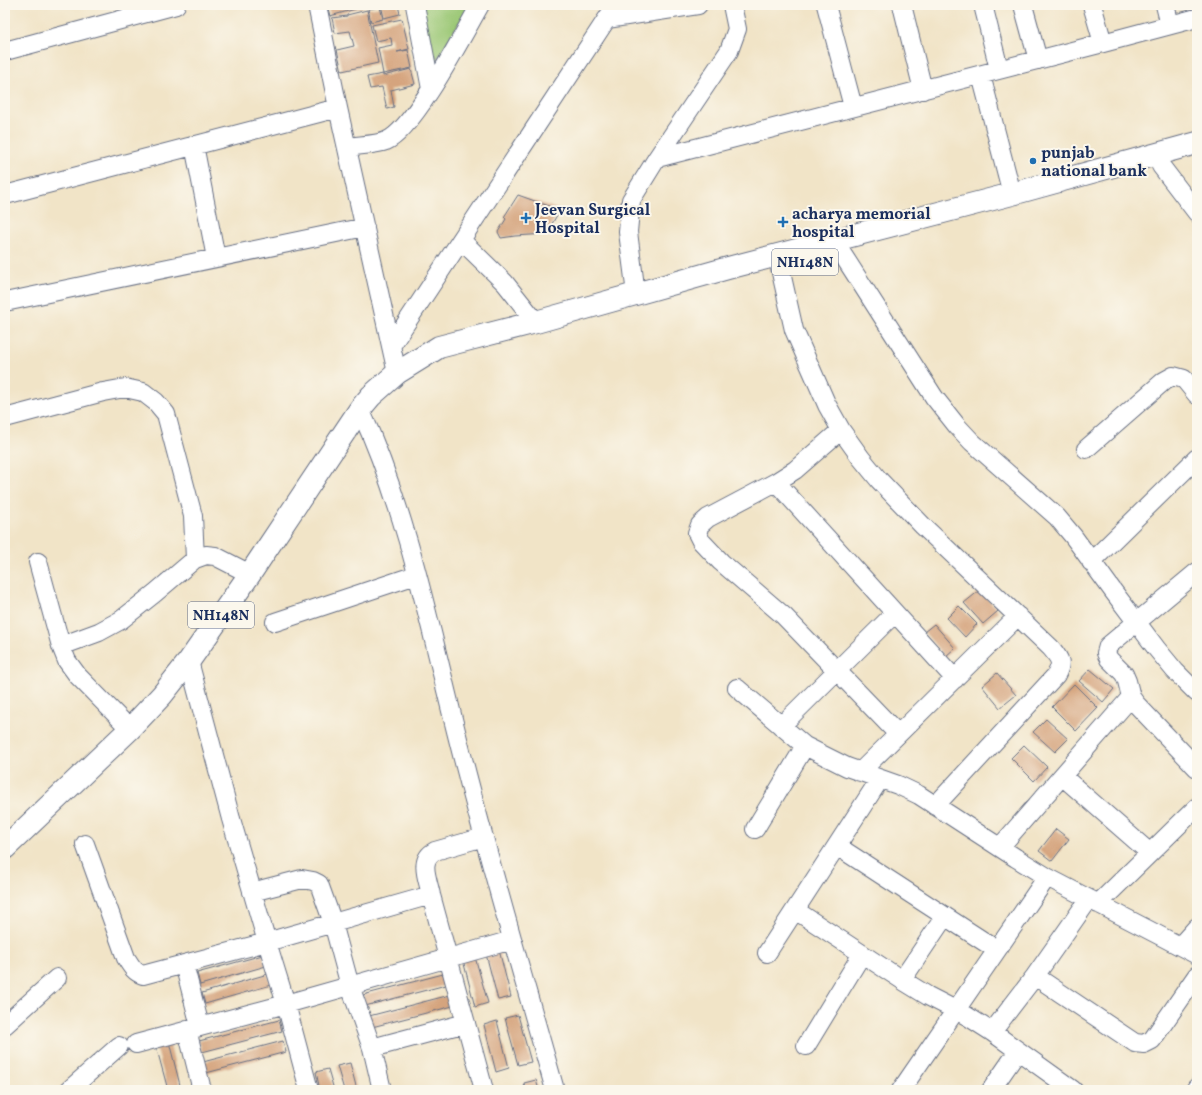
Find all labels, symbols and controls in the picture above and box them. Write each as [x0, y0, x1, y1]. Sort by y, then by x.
place label: punjab national bank [1041, 143, 1147, 183]
marker: punjab national bank [1028, 156, 1038, 166]
place label: Jeevan Surgical Hospital [534, 200, 651, 240]
place label: acharya memorial hospital [792, 204, 931, 244]
marker: Jeevan Surgical Hospital [520, 212, 532, 224]
marker: acharya memorial hospital [777, 216, 789, 228]
road number: NH148N [772, 249, 838, 275]
road number: NH148N [188, 602, 254, 628]

